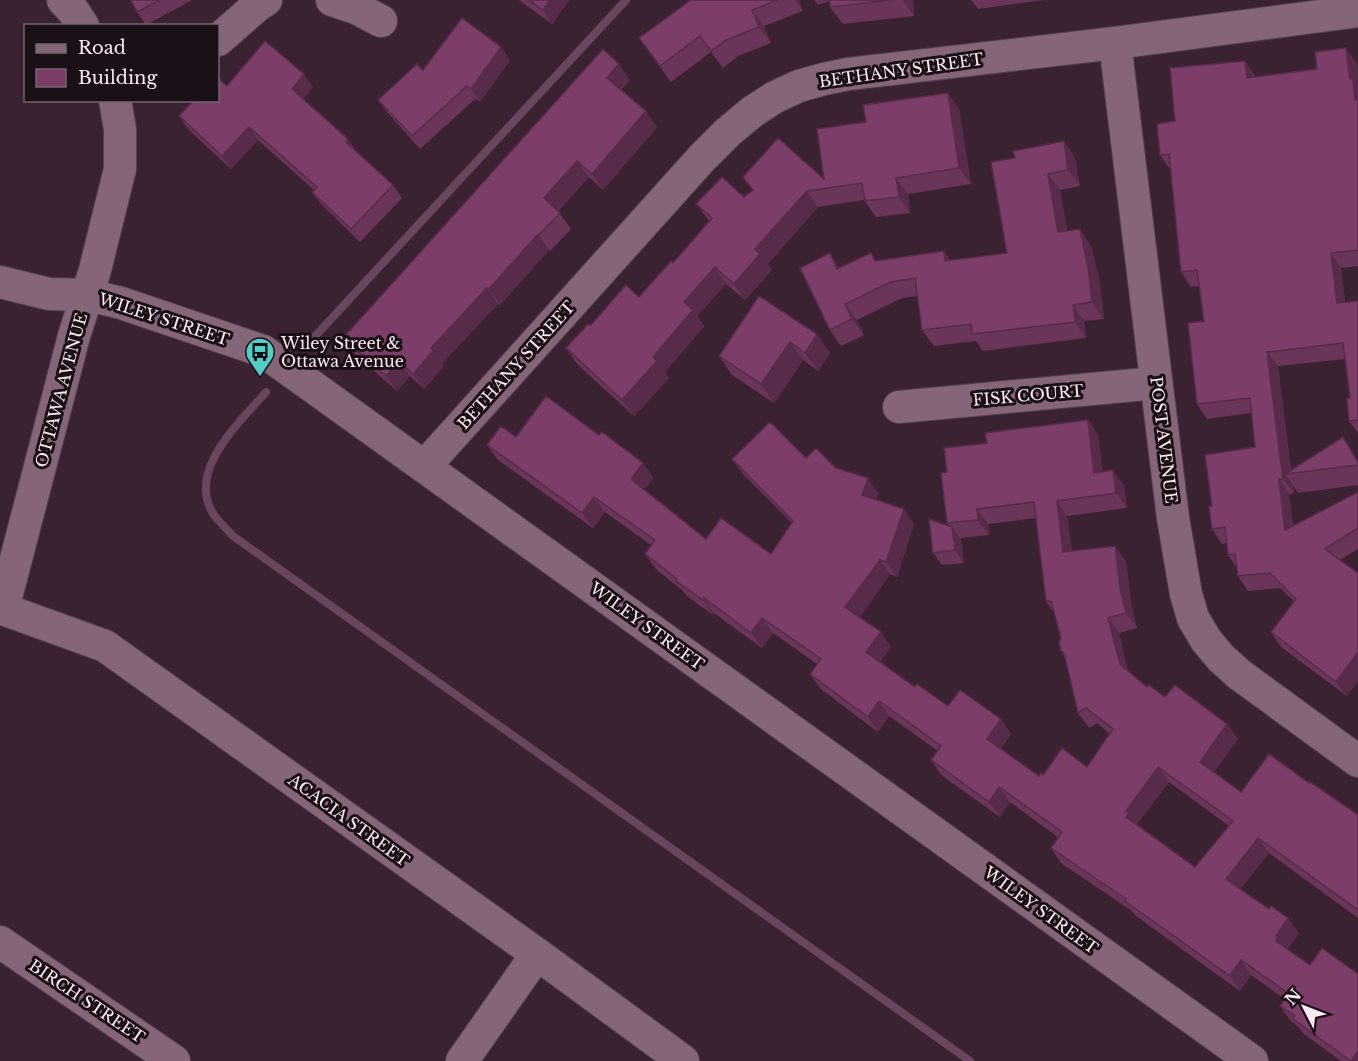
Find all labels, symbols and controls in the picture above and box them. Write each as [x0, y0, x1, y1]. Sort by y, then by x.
legend [24, 24, 219, 102]
text: Road [78, 37, 126, 59]
street label: BETHANY STREET [818, 49, 985, 91]
text: Building [78, 67, 157, 89]
street label: WILEY STREET [95, 288, 232, 350]
street label: BETHANY STREET [453, 297, 579, 433]
street label: OTTAWA AVENUE [31, 311, 91, 469]
place label: Wiley Street & Ottawa Avenue [280, 333, 404, 371]
bus stop icon: Wiley Street & Ottawa Avenue [244, 336, 276, 378]
street label: POST AVENUE [1146, 375, 1182, 505]
street label: FISK COURT [972, 380, 1084, 410]
street label: WILEY STREET [585, 577, 708, 674]
street label: ACACIA STREET [284, 769, 413, 871]
street label: WILEY STREET [979, 861, 1102, 958]
street label: BIRCH STREET [25, 955, 149, 1047]
north arrow [1274, 977, 1334, 1037]
text: N [1280, 985, 1305, 1009]

